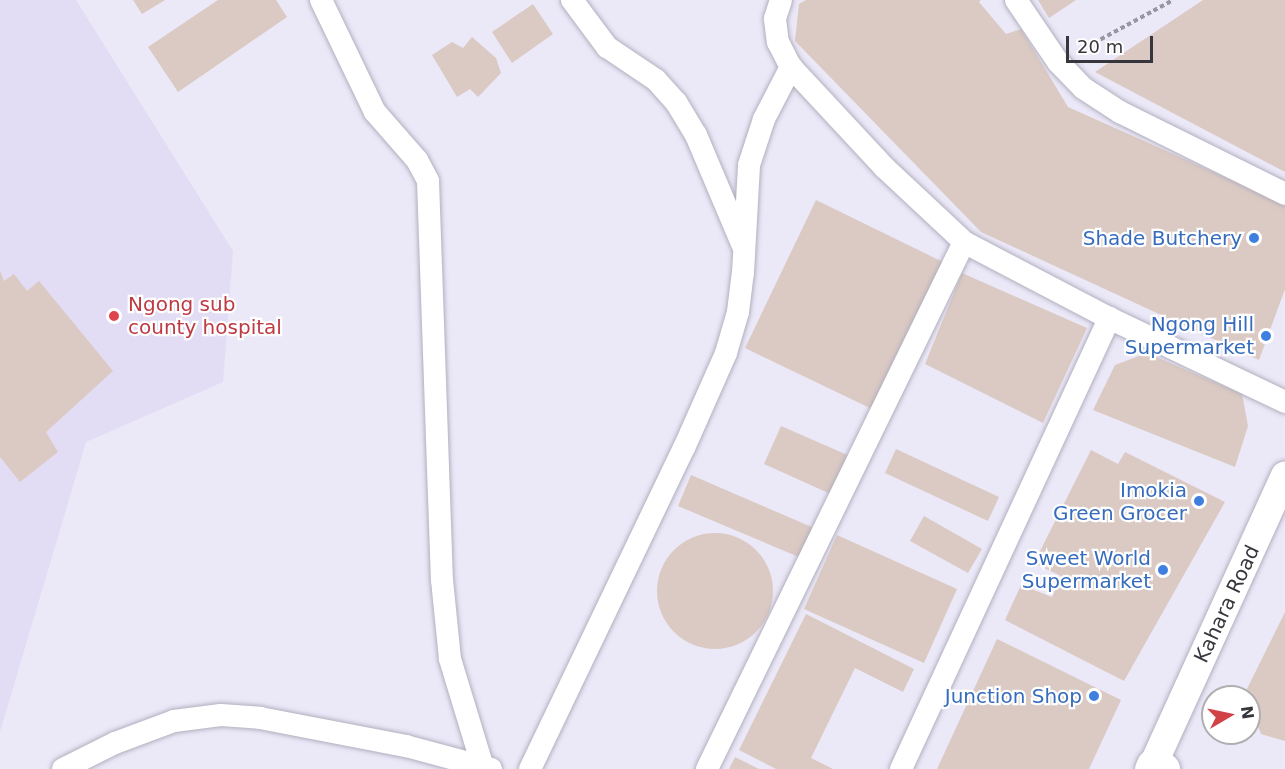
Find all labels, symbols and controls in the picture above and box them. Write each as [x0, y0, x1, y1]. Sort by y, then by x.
scale bar [1069, 24, 1156, 62]
text: 20 m [1077, 36, 1123, 57]
place label: Shade Butchery [1083, 226, 1242, 250]
marker: Shade Butchery [1247, 231, 1261, 245]
place label: Ngong sub county hospital [128, 292, 282, 339]
marker: Ngong sub county hospital [105, 307, 123, 325]
place label: Ngong Hill Supermarket [1125, 312, 1254, 359]
marker: Ngong Hill Supermarket [1259, 329, 1273, 343]
place label: Imokia Green Grocer [1053, 478, 1187, 525]
marker: Imokia Green Grocer [1192, 494, 1206, 508]
street label: Kahara Road [1189, 541, 1265, 667]
place label: Sweet World Supermarket [1022, 546, 1151, 593]
marker: Sweet World Supermarket [1156, 563, 1170, 577]
place label: Junction Shop [945, 684, 1082, 708]
north arrow [1201, 685, 1261, 745]
marker: Junction Shop [1087, 689, 1101, 703]
text: N [1237, 704, 1258, 721]

